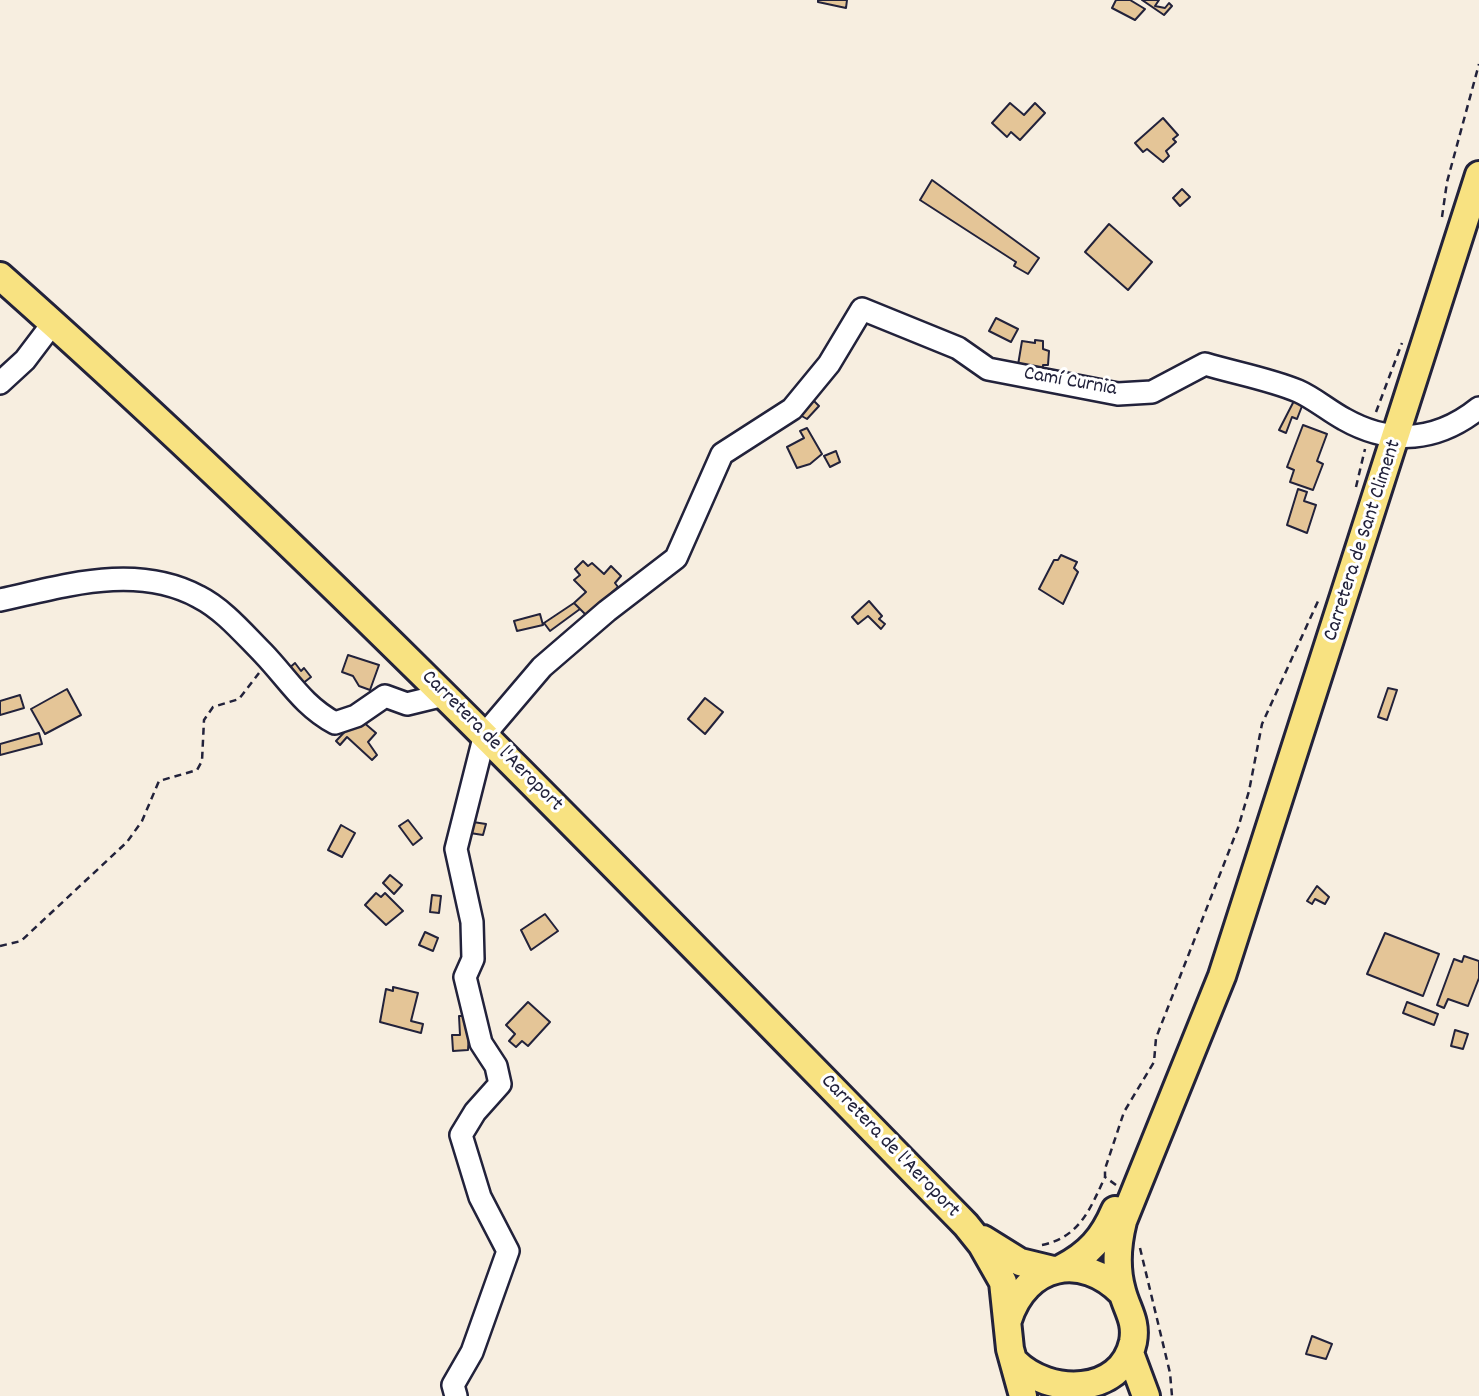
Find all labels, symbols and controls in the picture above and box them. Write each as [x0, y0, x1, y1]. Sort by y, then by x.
street label: Camí Curnia [1022, 362, 1118, 404]
street label: Carretera de Sant Climent [1320, 437, 1408, 645]
street label: Carretera de l'Aeroport [415, 666, 567, 818]
street label: Carretera de l'Aeroport [814, 1070, 964, 1224]

